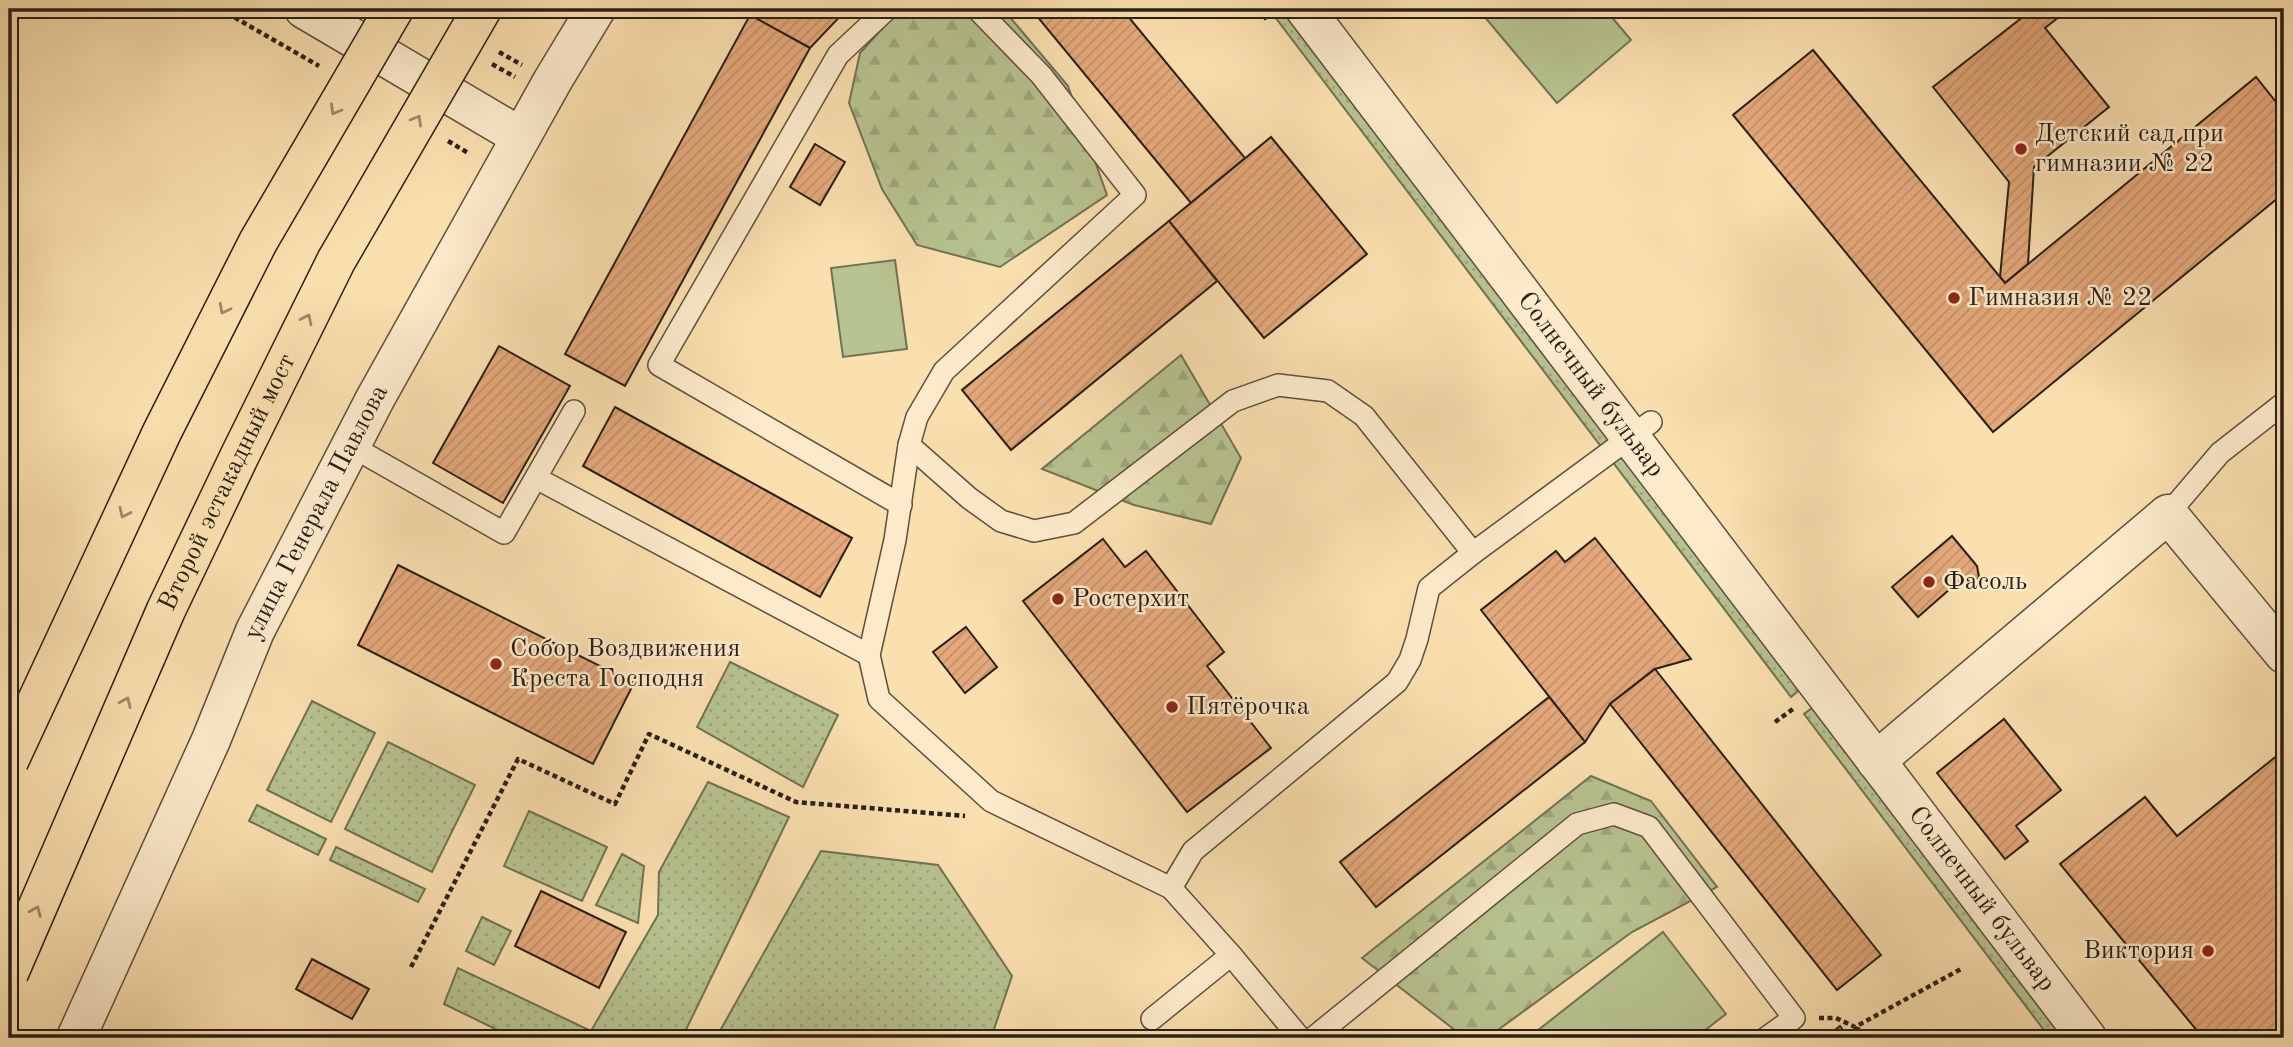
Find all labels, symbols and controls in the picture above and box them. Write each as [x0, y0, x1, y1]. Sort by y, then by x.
one-way arrow [331, 103, 344, 116]
one-way arrow [408, 114, 421, 127]
place label: Детский сад при гимназии № 22 [2035, 121, 2224, 177]
marker: Детский сад при гимназии № 22 [2013, 141, 2029, 157]
place label: Гимназия № 22 [1968, 285, 2152, 311]
street label: Солнечный бульвар [1512, 287, 1669, 482]
marker: Гимназия № 22 [1946, 290, 1962, 306]
one-way arrow [219, 302, 233, 314]
one-way arrow [299, 314, 313, 326]
street label: Второй эстакадный мост [155, 350, 301, 615]
street label: улица Генерала Павлова [240, 380, 393, 644]
one-way arrow [118, 506, 132, 518]
place label: Фасоль [1943, 569, 2027, 595]
marker: Фасоль [1921, 574, 1937, 590]
place label: Ростерхит [1072, 586, 1189, 612]
marker: Ростерхит [1050, 591, 1066, 607]
place label: Собор Воздвижения Креста Господня [510, 636, 741, 692]
marker: Собор Воздвижения Креста Господня [488, 656, 504, 672]
place label: Пятёрочка [1186, 694, 1310, 720]
one-way arrow [118, 697, 132, 709]
marker: Пятёрочка [1164, 699, 1180, 715]
street label: Солнечный бульвар [1903, 802, 2060, 996]
one-way arrow [28, 905, 42, 918]
place label: Виктория [2083, 938, 2194, 964]
marker: Виктория [2200, 943, 2216, 959]

